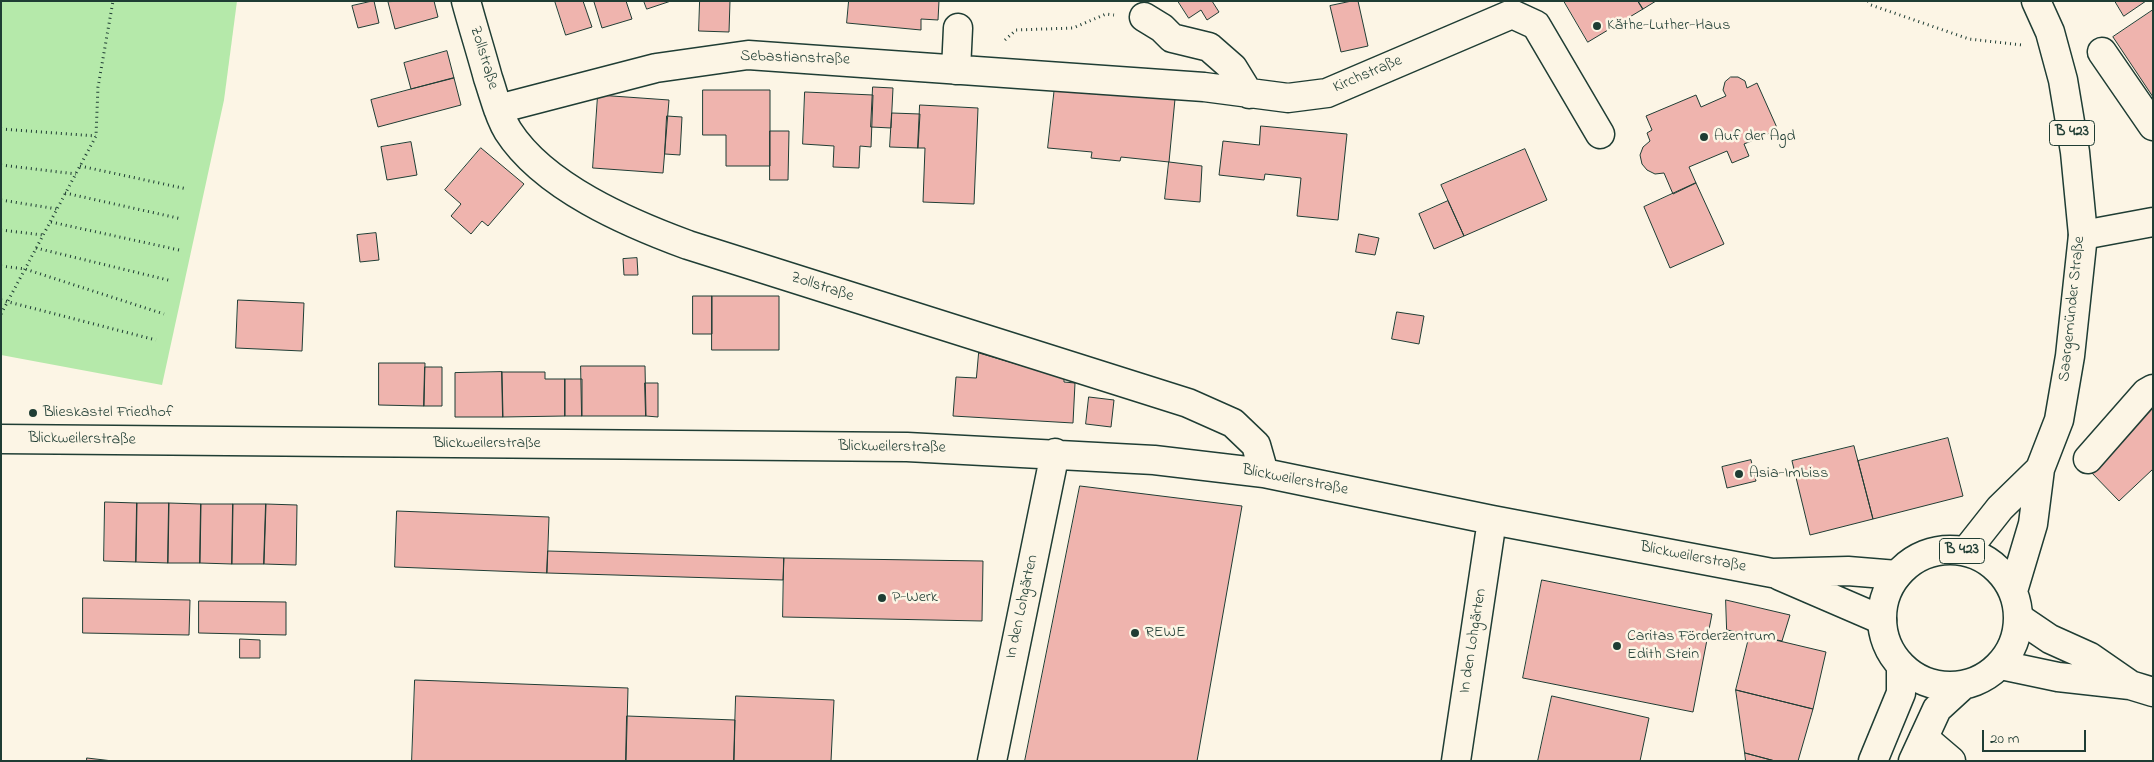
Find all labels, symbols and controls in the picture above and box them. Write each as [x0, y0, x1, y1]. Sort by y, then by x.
place label: Käthe-Luther-Haus [1607, 16, 1730, 36]
marker: Käthe-Luther-Haus [1591, 20, 1603, 32]
street label: Zollstraße [464, 24, 502, 92]
street label: Sebastianstraße [740, 47, 850, 71]
street label: Kirchstraße [1331, 52, 1405, 98]
road number: B 423 [2050, 120, 2094, 146]
place label: Auf der Agd [1714, 127, 1796, 147]
marker: Auf der Agd [1698, 131, 1710, 143]
street label: Saargemünder Straße [2056, 235, 2090, 383]
street label: Zollstraße [788, 269, 856, 307]
place label: Blieskastel Friedhof [43, 403, 173, 423]
marker: Blieskastel Friedhof [27, 407, 39, 419]
street label: Blickweilerstraße [28, 429, 136, 451]
street label: Blickweilerstraße [433, 434, 541, 454]
street label: Blickweilerstraße [838, 437, 946, 459]
street label: Blickweilerstraße [1240, 461, 1350, 501]
place label: Asia-Imbiss [1749, 464, 1828, 484]
marker: Asia-Imbiss [1733, 468, 1745, 480]
street label: Blickweilerstraße [1638, 538, 1748, 578]
road number: B 423 [1940, 538, 1984, 564]
street label: In den Lohgärten [1003, 553, 1043, 661]
street label: In den Lohgärten [1456, 587, 1492, 695]
place label: P-Werk [892, 588, 938, 608]
marker: P-Werk [876, 592, 888, 604]
place label: REWE [1145, 623, 1186, 643]
marker: REWE [1129, 627, 1141, 639]
place label: Caritas Förderzentrum Edith Stein [1627, 627, 1775, 665]
marker: Caritas Förderzentrum Edith Stein [1611, 640, 1623, 652]
scale bar [1984, 720, 2088, 752]
text: 20 m [1990, 728, 2019, 750]

